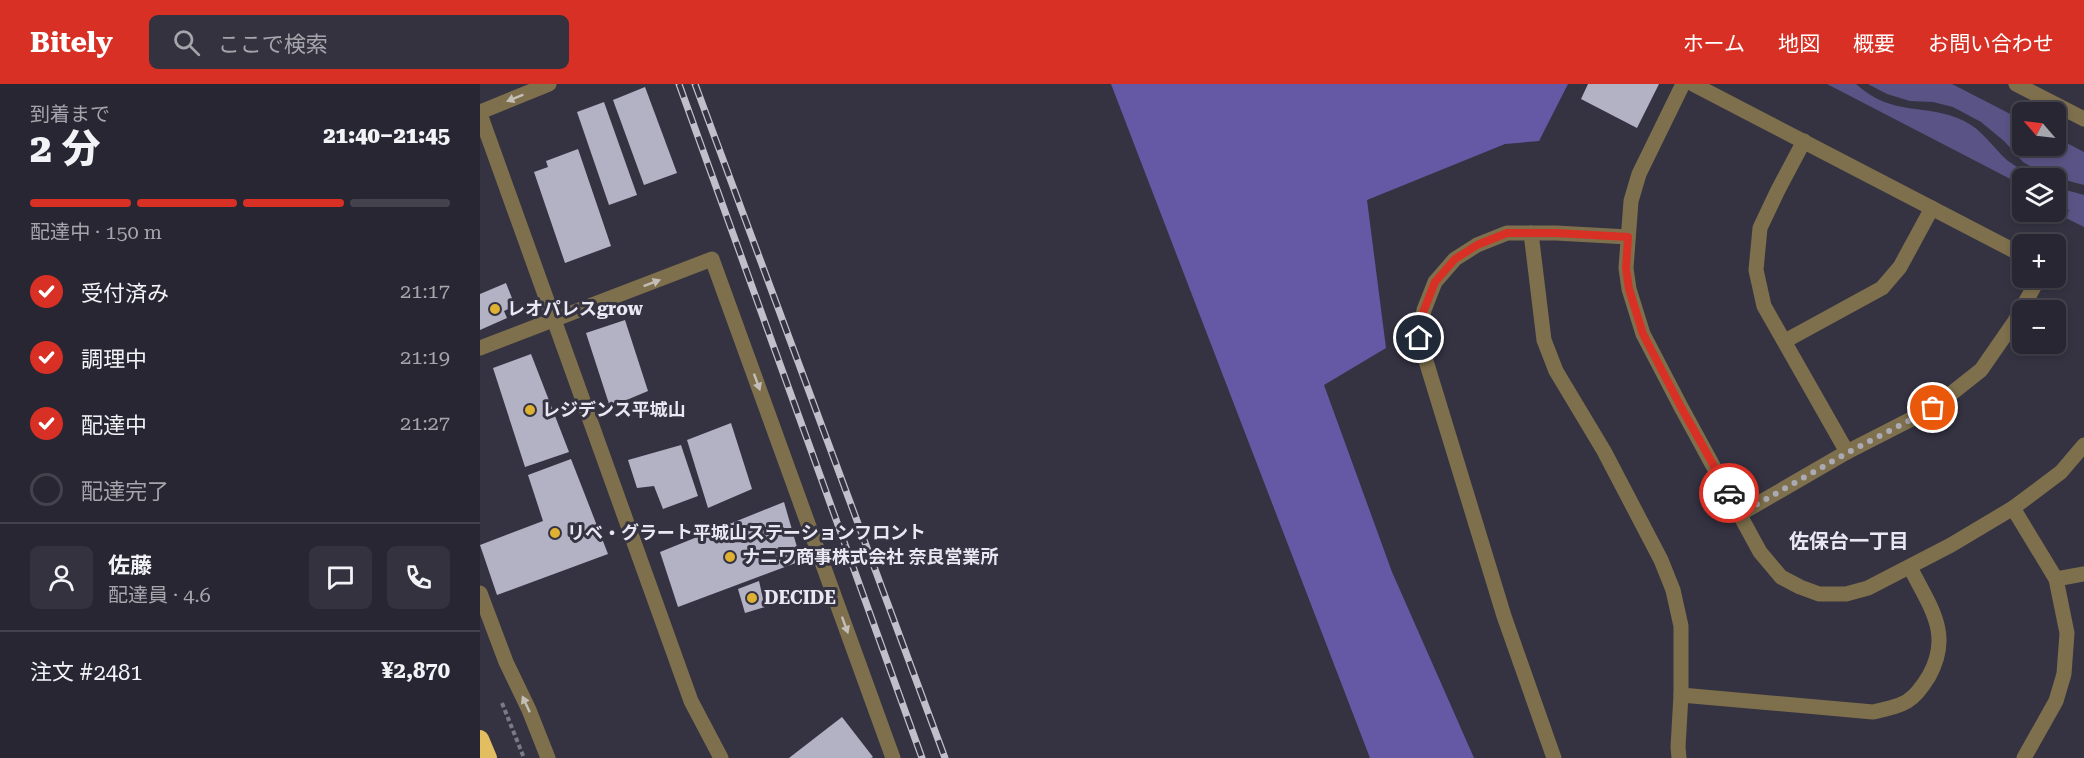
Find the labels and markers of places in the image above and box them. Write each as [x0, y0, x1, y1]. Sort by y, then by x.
place label: レオパレスgrow [507, 298, 643, 319]
marker: レオパレスgrow [488, 302, 502, 316]
pin [1393, 312, 1444, 363]
pin [1907, 382, 1958, 433]
place label: レジデンス平城山 [542, 399, 686, 420]
marker: レジデンス平城山 [523, 403, 537, 417]
place label: リベ・グラート平城山ステーションフロント [567, 522, 926, 543]
marker: リベ・グラート平城山ステーションフロント [548, 526, 562, 540]
place label: ナニワ商事株式会社 奈良営業所 [742, 546, 999, 567]
marker: ナニワ商事株式会社 奈良営業所 [723, 550, 737, 564]
place label: DECIDE [764, 587, 836, 608]
marker: DECIDE [745, 591, 759, 605]

